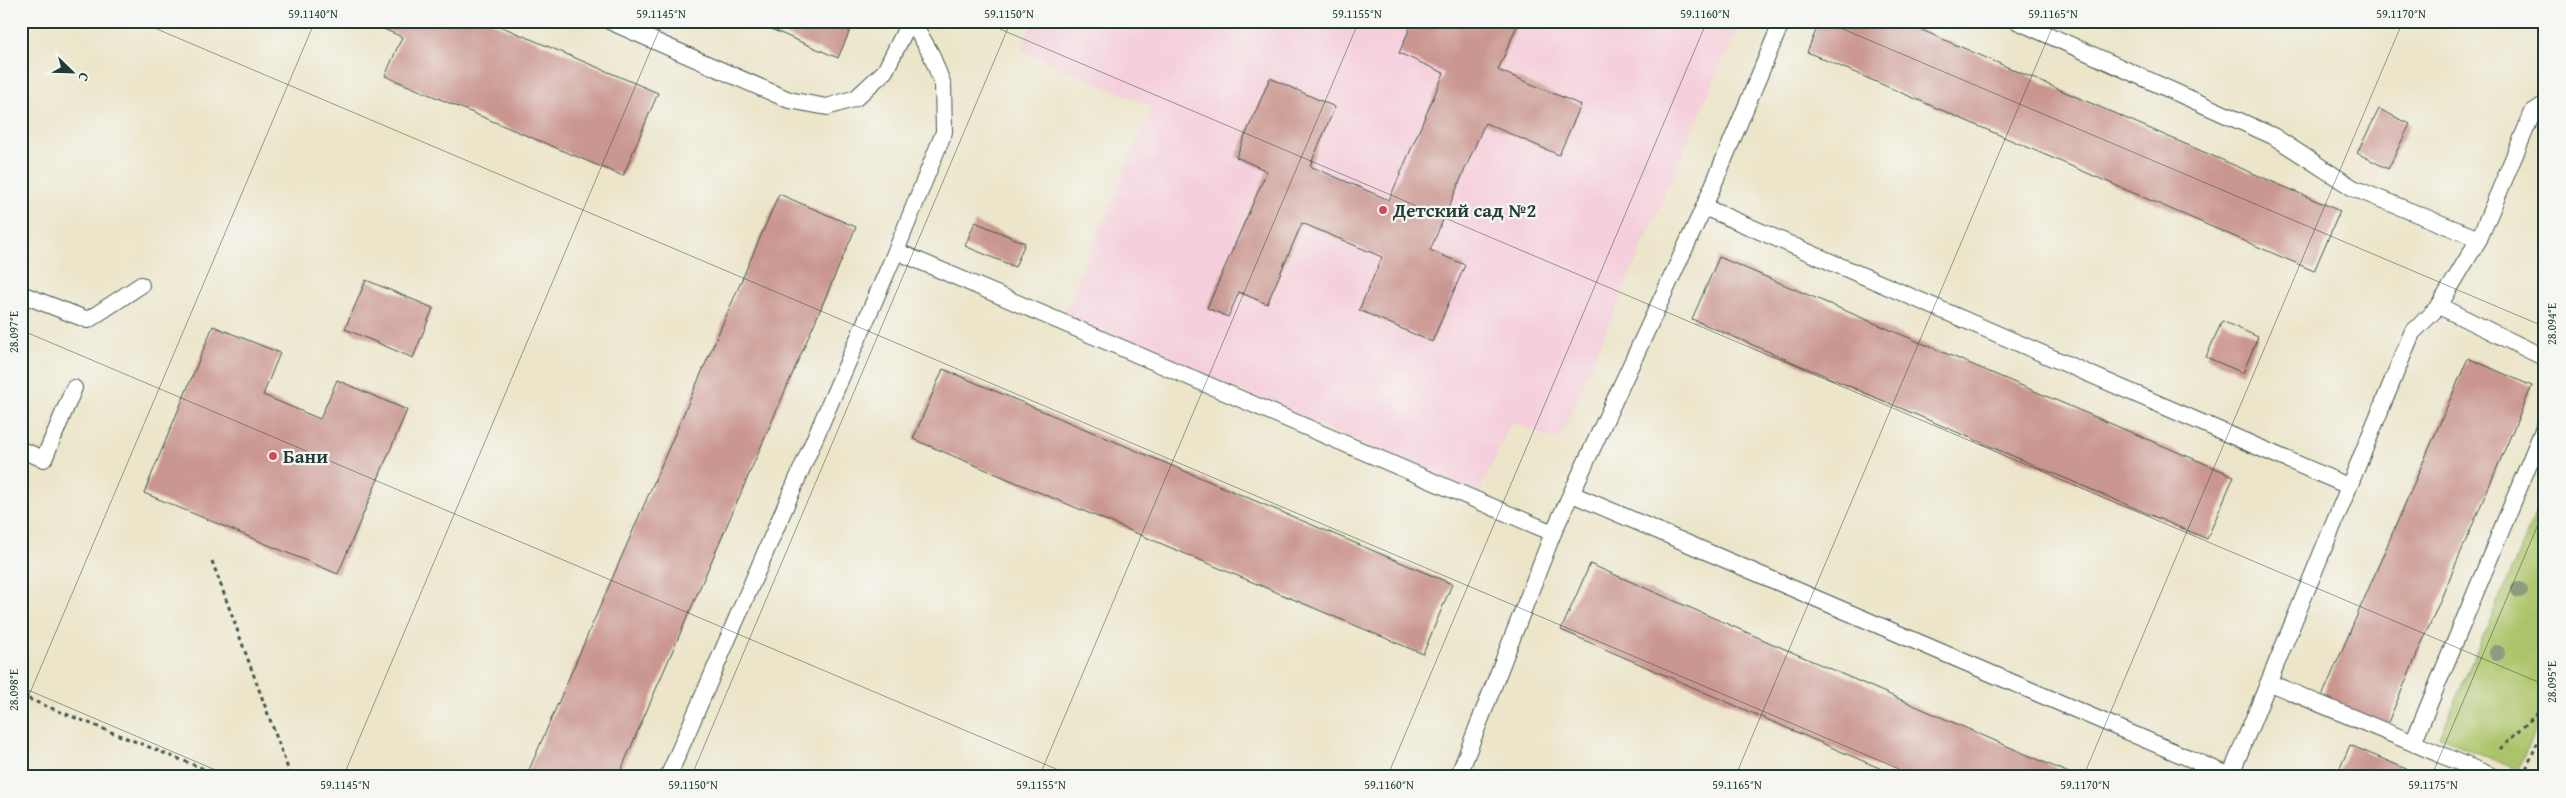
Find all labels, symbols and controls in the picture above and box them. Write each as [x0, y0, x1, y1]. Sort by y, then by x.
text: 59.1140°N [288, 5, 338, 22]
text: 59.1145°N [636, 5, 686, 22]
text: 59.1150°N [984, 5, 1034, 22]
text: 59.1155°N [1332, 5, 1382, 22]
text: 59.1160°N [1680, 5, 1730, 22]
text: 59.1165°N [2028, 5, 2078, 22]
text: 59.1170°N [2376, 5, 2426, 22]
north arrow [48, 48, 98, 98]
text: С [73, 70, 95, 85]
place label: Детский сад №2 [1392, 196, 1536, 224]
marker: Детский сад №2 [1377, 204, 1389, 216]
text: 28.094°E [2543, 303, 2560, 345]
text: 28.097°E [5, 311, 22, 353]
place label: Бани [283, 442, 328, 470]
marker: Бани [267, 450, 279, 462]
text: 28.095°E [2543, 661, 2560, 703]
text: 28.098°E [5, 669, 22, 711]
text: 59.1145°N [320, 776, 370, 793]
text: 59.1150°N [668, 776, 718, 793]
text: 59.1155°N [1016, 776, 1066, 793]
text: 59.1160°N [1364, 776, 1414, 793]
text: 59.1165°N [1712, 776, 1762, 793]
text: 59.1170°N [2060, 776, 2110, 793]
text: 59.1175°N [2408, 776, 2458, 793]

